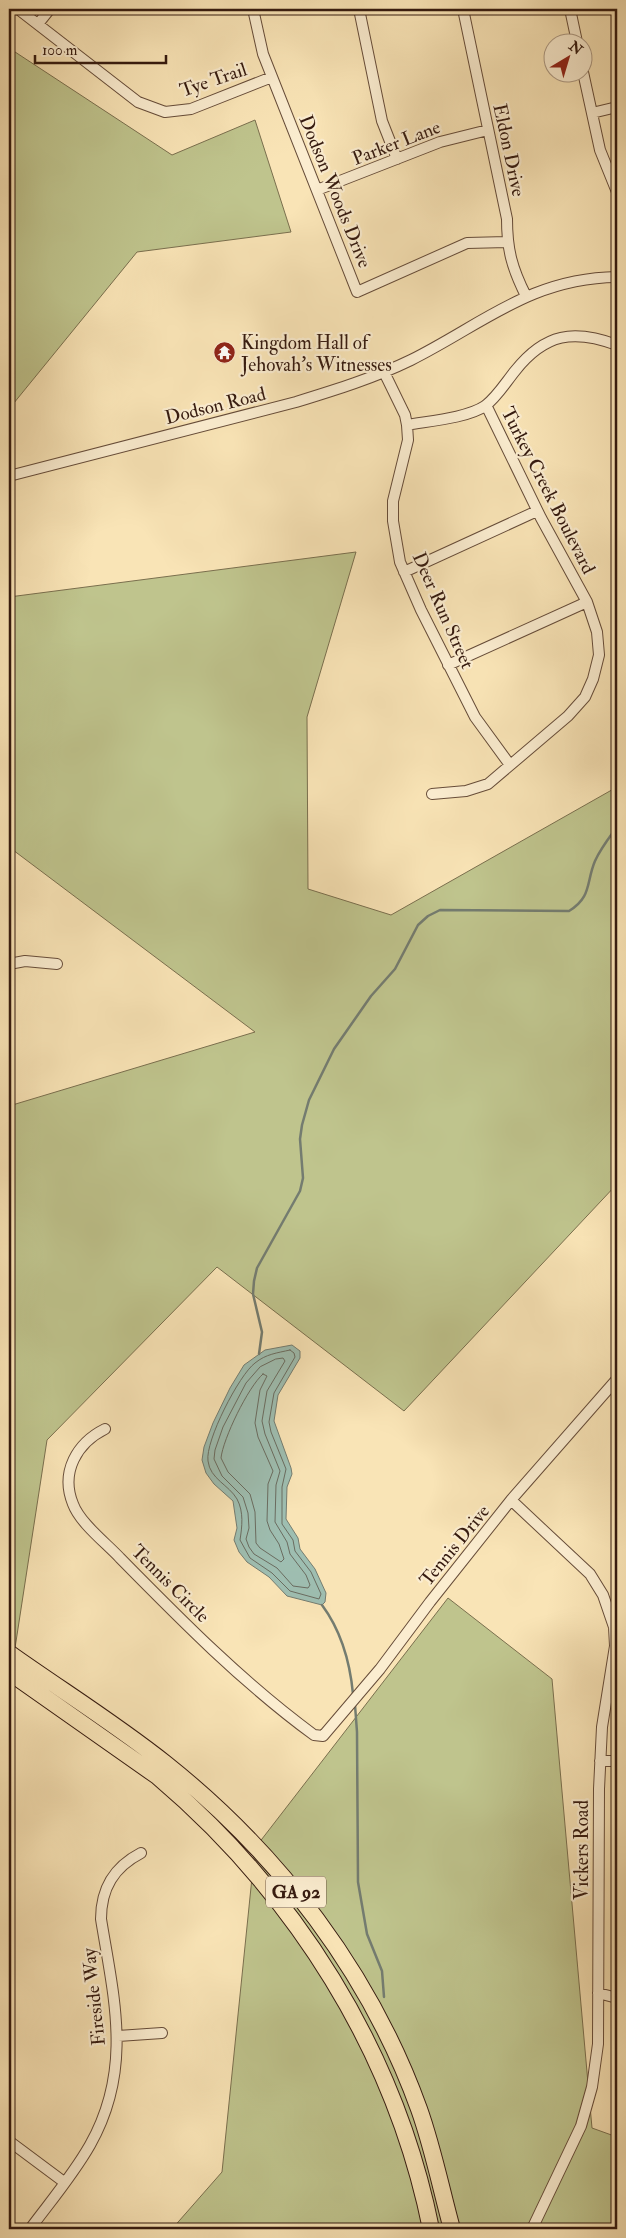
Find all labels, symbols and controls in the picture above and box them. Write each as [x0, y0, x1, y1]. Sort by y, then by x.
scale bar [35, 32, 166, 64]
north arrow [544, 32, 594, 82]
text: N [565, 37, 586, 59]
text: 100 m [42, 41, 78, 60]
street label: Tye Trail [177, 57, 250, 103]
street label: Eldon Drive [487, 102, 531, 199]
street label: Dodson Woods Drive [293, 111, 377, 271]
street label: Parker Lane [349, 115, 444, 171]
place label: Kingdom Hall of Jehovah’s Witnesses [240, 331, 392, 377]
temple icon: Kingdom Hall of Jehovah’s Witnesses [213, 341, 237, 365]
street label: Dodson Road [162, 382, 269, 430]
street label: Turkey Creek Boulevard [496, 403, 601, 579]
street label: Deer Run Street [407, 548, 480, 673]
street label: Tennis Drive [415, 1500, 495, 1591]
street label: Tennis Circle [126, 1540, 215, 1628]
street label: Vickers Road [570, 1799, 594, 1900]
road number: GA 92 [266, 1876, 326, 1908]
street label: Fireside Way [77, 1946, 111, 2047]

